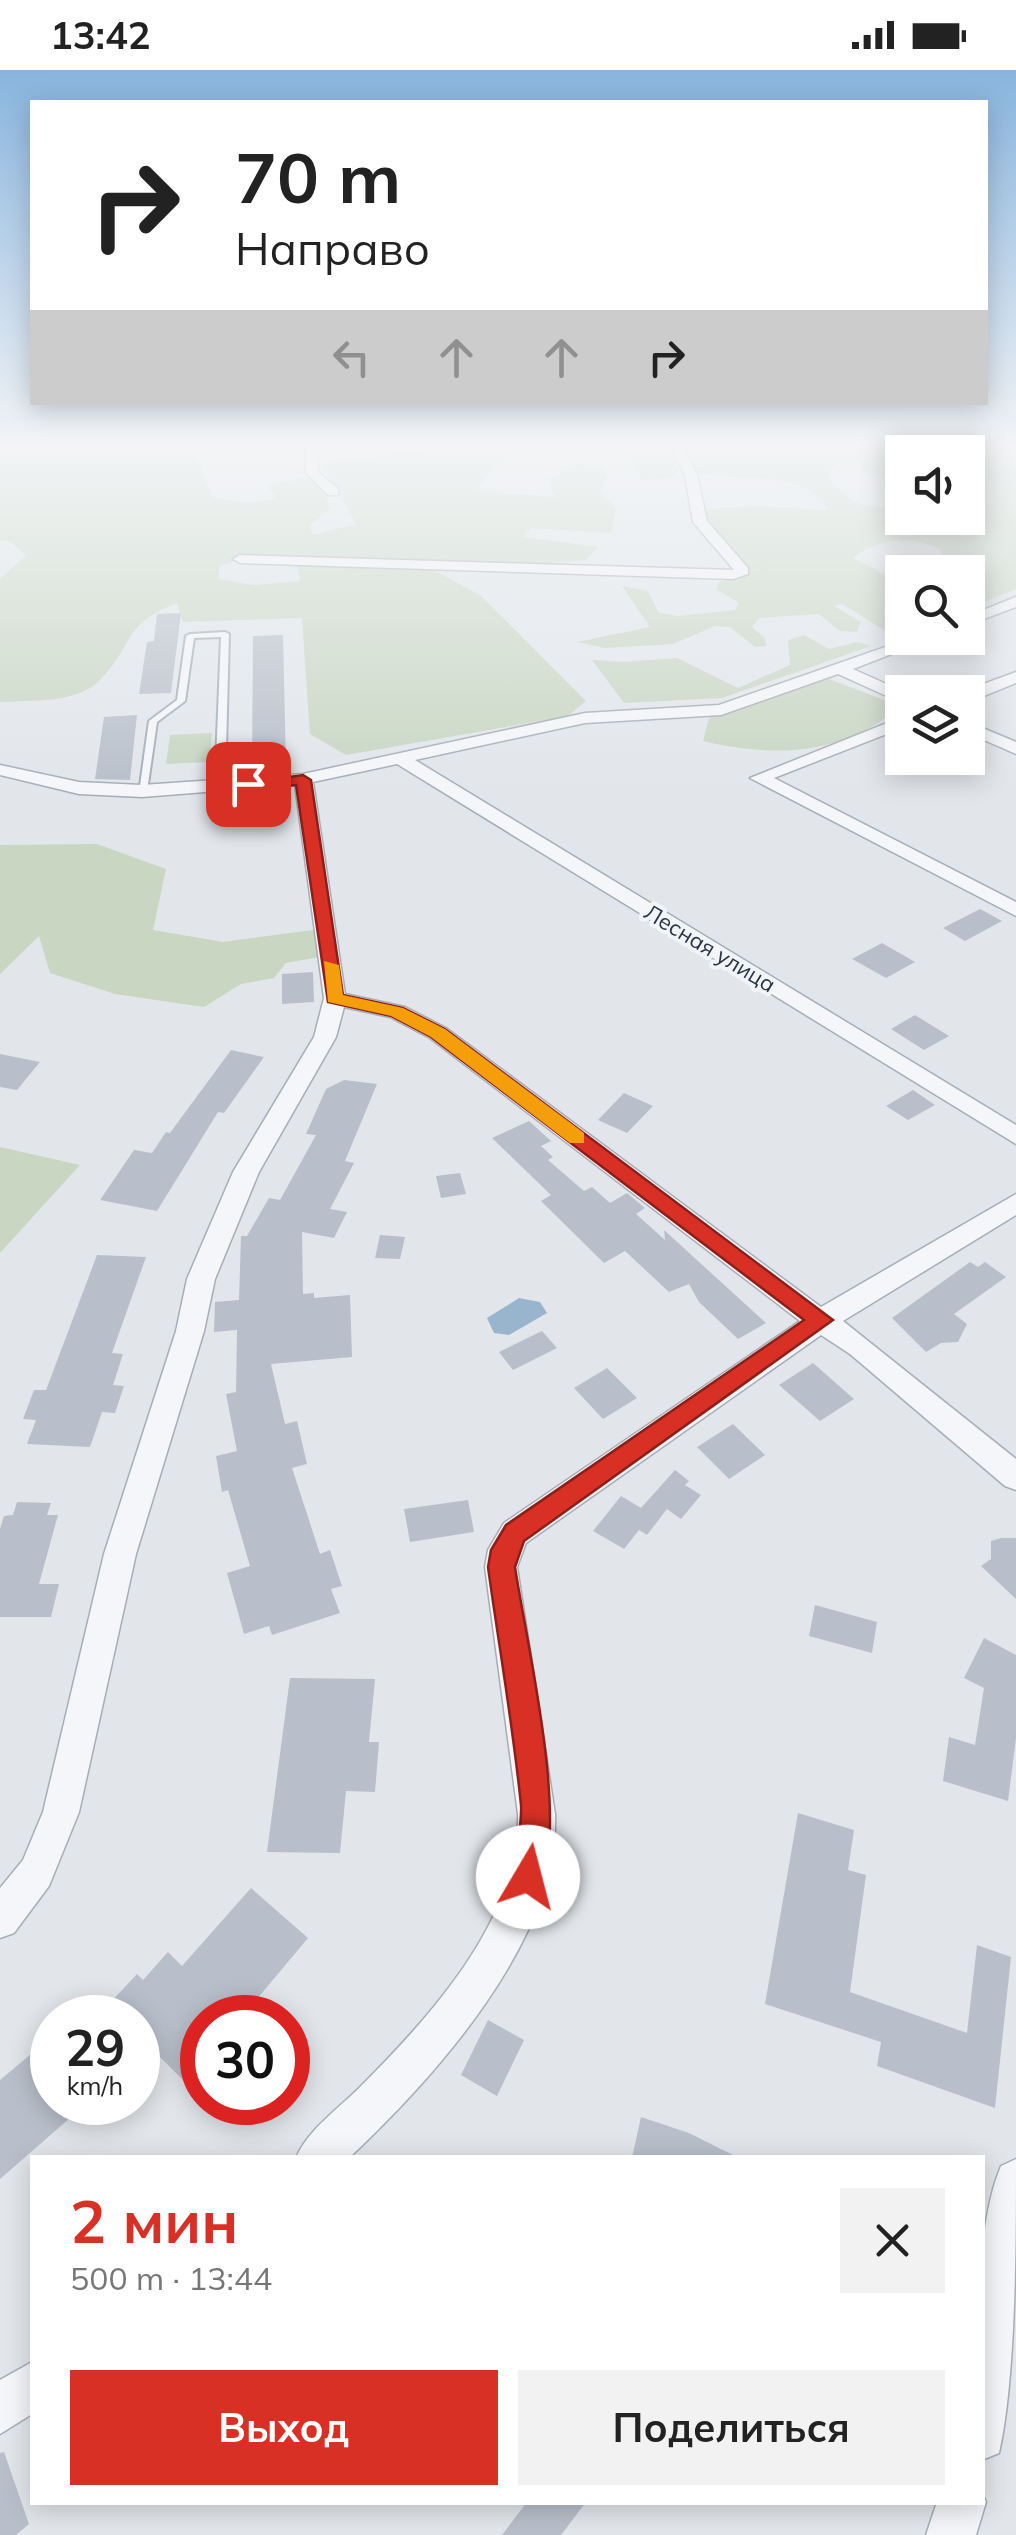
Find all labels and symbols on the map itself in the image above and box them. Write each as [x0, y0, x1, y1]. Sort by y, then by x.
pin [206, 742, 291, 827]
street label: Лесная улица [639, 898, 781, 998]
position arrow [476, 1825, 580, 1929]
speed limit sign: 30 [180, 1995, 310, 2125]

